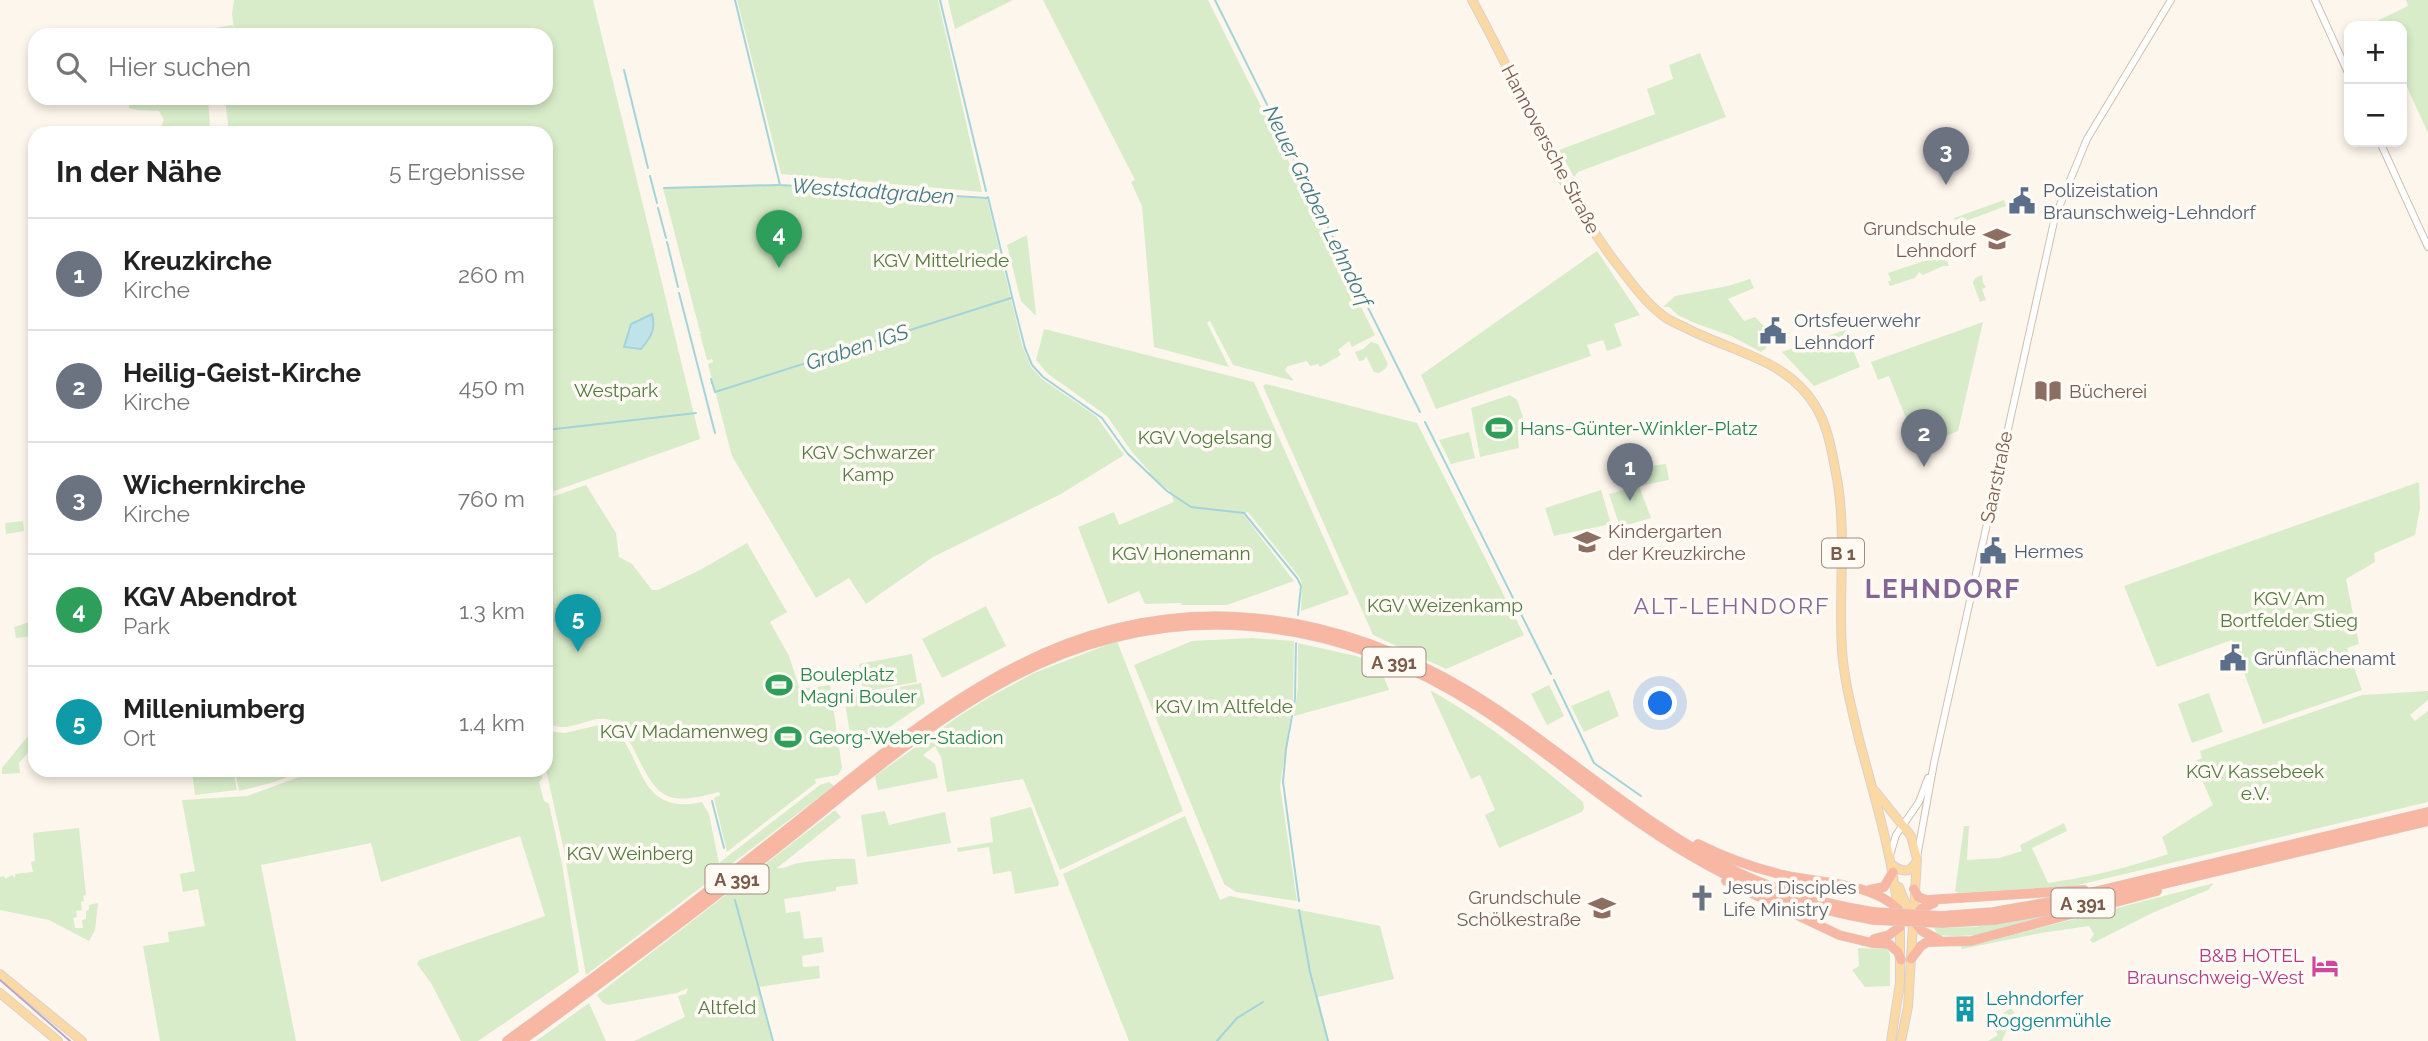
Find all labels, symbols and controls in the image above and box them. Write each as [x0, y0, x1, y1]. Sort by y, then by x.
map controls [2344, 21, 2407, 147]
button: + [2344, 21, 2407, 84]
search box [28, 28, 553, 105]
icon: search [52, 48, 90, 86]
text: Hier suchen [108, 52, 251, 82]
street label: Hannoversche Straße [1497, 61, 1605, 237]
button: − [2344, 84, 2407, 147]
water label: Neuer Graben Lehndorf [1258, 101, 1379, 314]
pin: 3 [1923, 127, 1969, 185]
text: In der Nähe [56, 154, 221, 189]
text: 5 Ergebnisse [389, 158, 525, 185]
water label: Weststadtgraben [791, 173, 955, 209]
place label: Polizeistation Braunschweig-Lehndorf [2043, 179, 2257, 223]
public building icon: Polizeistation Braunschweig-Lehndorf [2007, 186, 2037, 216]
pin: 4 [756, 210, 802, 268]
place label: Grundschule Lehndorf [1863, 217, 1977, 261]
school or university icon: Grundschule Lehndorf [1982, 224, 2012, 254]
text: Kreuzkirche [123, 246, 272, 276]
park label: KGV Mittelriede [873, 249, 1009, 271]
text: 1 [73, 261, 85, 288]
text: 260 m [458, 261, 525, 288]
text: Kirche [123, 276, 190, 303]
place label: Ortsfeuerwehr Lehndorf [1794, 309, 1921, 353]
public building icon: Ortsfeuerwehr Lehndorf [1758, 316, 1788, 346]
water label: Graben IGS [803, 318, 912, 375]
text: Heilig-Geist-Kirche [123, 358, 361, 388]
text: 2 [73, 373, 85, 400]
text: 450 m [459, 373, 525, 400]
library icon: Bücherei [2033, 376, 2063, 406]
park label: Westpark [574, 379, 658, 401]
place label: Bücherei [2069, 380, 2147, 402]
text: Kirche [123, 388, 190, 415]
pin: 2 [1901, 409, 1947, 467]
sports icon: Hans-Günter-Winkler-Platz [1484, 413, 1514, 443]
place label: Hans-Günter-Winkler-Platz [1520, 417, 1758, 439]
park label: KGV Vogelsang [1138, 426, 1272, 448]
street label: Saarstraße [1976, 429, 2016, 525]
park label: KGV Schwarzer Kamp [801, 441, 935, 485]
pin: 1 [1607, 443, 1653, 501]
text: Wichernkirche [123, 470, 306, 500]
text: 3 [73, 485, 85, 512]
text: 760 m [458, 485, 525, 512]
text: Kirche [123, 500, 190, 527]
place label: Kindergarten der Kreuzkirche [1608, 520, 1746, 564]
school or university icon: Kindergarten der Kreuzkirche [1572, 527, 1602, 557]
public building icon: Hermes [1978, 536, 2008, 566]
road number: B 1 [1822, 538, 1864, 568]
place label: Hermes [2014, 540, 2083, 562]
park label: KGV Honemann [1111, 542, 1251, 564]
district label: LEHNDORF [1865, 574, 2021, 604]
text: KGV Abendrot [123, 582, 297, 612]
park label: KGV Am Bortfelder Stieg [2220, 587, 2358, 631]
district label: ALT-LEHNDORF [1633, 592, 1831, 619]
pin: 5 [555, 594, 601, 652]
park label: KGV Weizenkamp [1367, 594, 1523, 616]
text: 4 [72, 597, 86, 624]
text: 1.3 km [459, 597, 525, 624]
text: Park [123, 612, 170, 639]
public building icon: Grünflächenamt [2218, 643, 2248, 673]
place label: Grünflächenamt [2254, 647, 2396, 669]
road number: A 391 [1362, 648, 1426, 676]
place label: Bouleplatz Magni Bouler [800, 663, 917, 707]
sports icon: Bouleplatz Magni Bouler [764, 670, 794, 700]
your location [1643, 686, 1677, 720]
text: Milleniumberg [123, 694, 305, 724]
park label: KGV Im Altfelde [1155, 695, 1293, 717]
text: 5 [73, 709, 85, 736]
text: 1.4 km [459, 709, 525, 736]
park label: KGV Madamenweg [600, 720, 768, 742]
sports icon: Georg-Weber-Stadion [773, 722, 803, 752]
text: Ort [123, 724, 156, 751]
place label: Georg-Weber-Stadion [809, 726, 1004, 748]
park label: KGV Kassebeek e.V. [2186, 760, 2324, 804]
park label: KGV Weinberg [566, 842, 694, 864]
road number: A 391 [706, 864, 768, 894]
place label: Jesus Disciples Life Ministry [1723, 876, 1856, 920]
church icon: Jesus Disciples Life Ministry [1687, 883, 1717, 913]
place label: Grundschule Schölkestraße [1457, 886, 1581, 930]
road number: A 391 [2052, 888, 2114, 918]
school or university icon: Grundschule Schölkestraße [1587, 893, 1617, 923]
place label: B&B HOTEL Braunschweig-West [2127, 944, 2305, 988]
hotel icon: B&B HOTEL Braunschweig-West [2310, 951, 2340, 981]
place label: Lehndorfer Roggenmühle [1986, 987, 2111, 1031]
building icon: Lehndorfer Roggenmühle [1950, 994, 1980, 1024]
park label: Altfeld [698, 996, 756, 1018]

